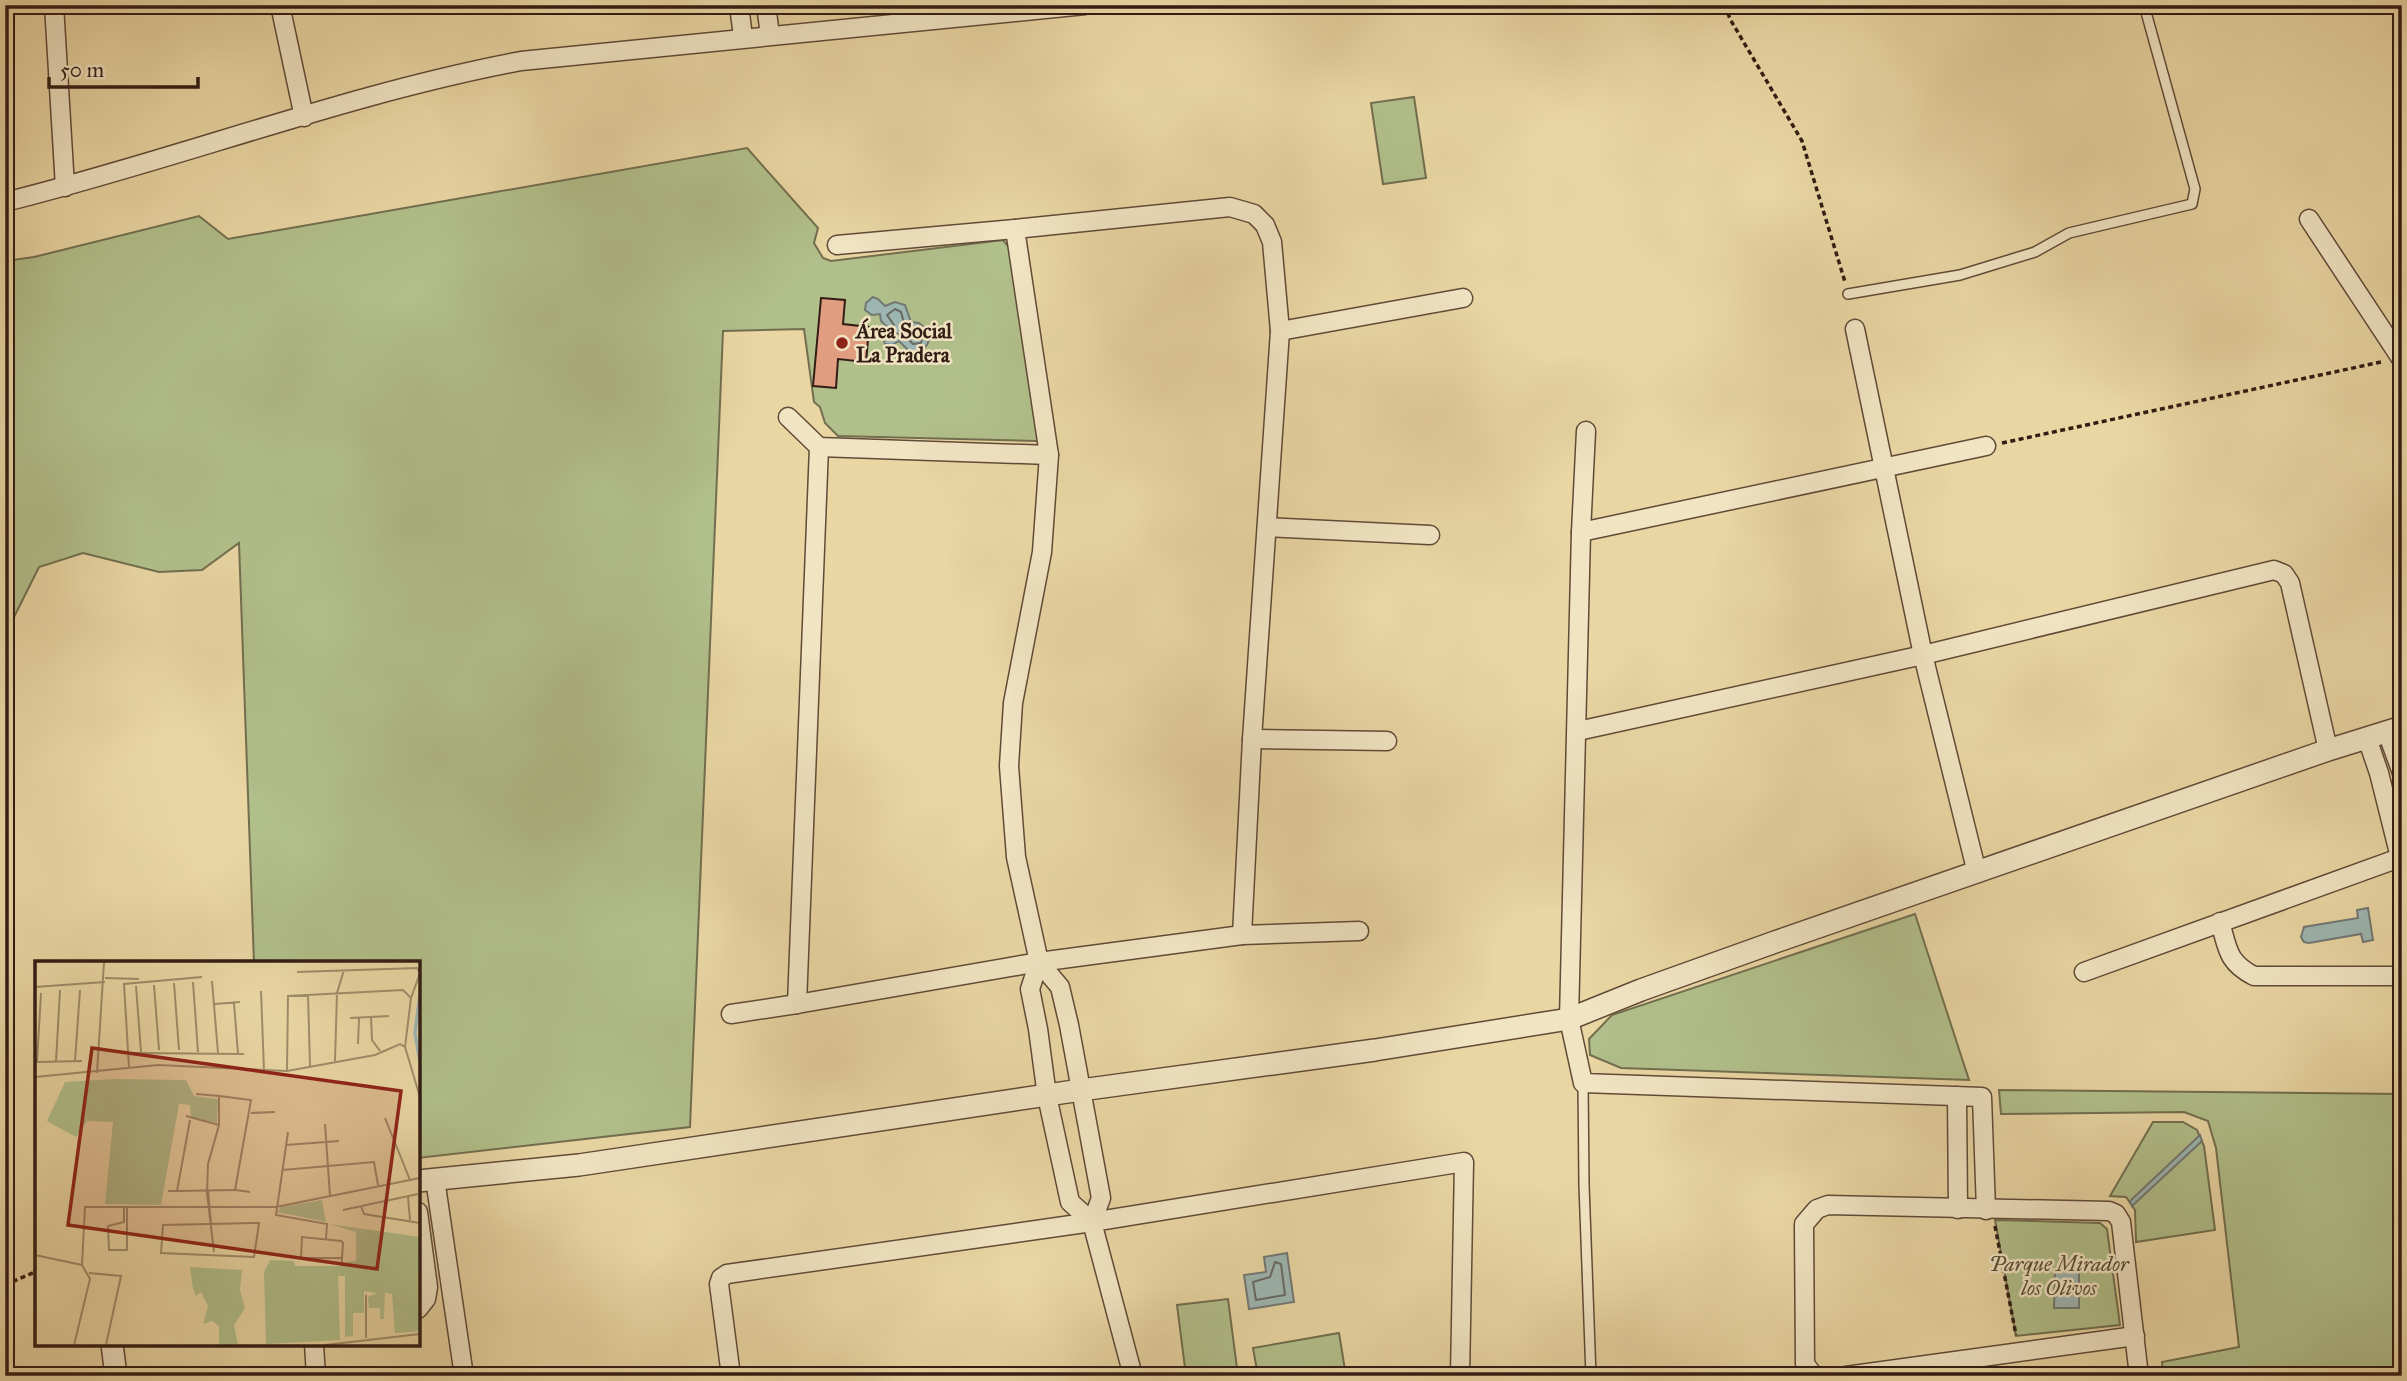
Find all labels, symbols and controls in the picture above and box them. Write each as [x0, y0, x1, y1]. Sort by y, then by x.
scale bar [49, 46, 198, 90]
text: 50 m [60, 57, 105, 83]
place label: Área Social La Pradera [854, 317, 953, 368]
marker: Área Social La Pradera [834, 335, 850, 351]
inset map [35, 961, 420, 1346]
park label: Parque Mirador los Olivos [1989, 1251, 2130, 1301]

